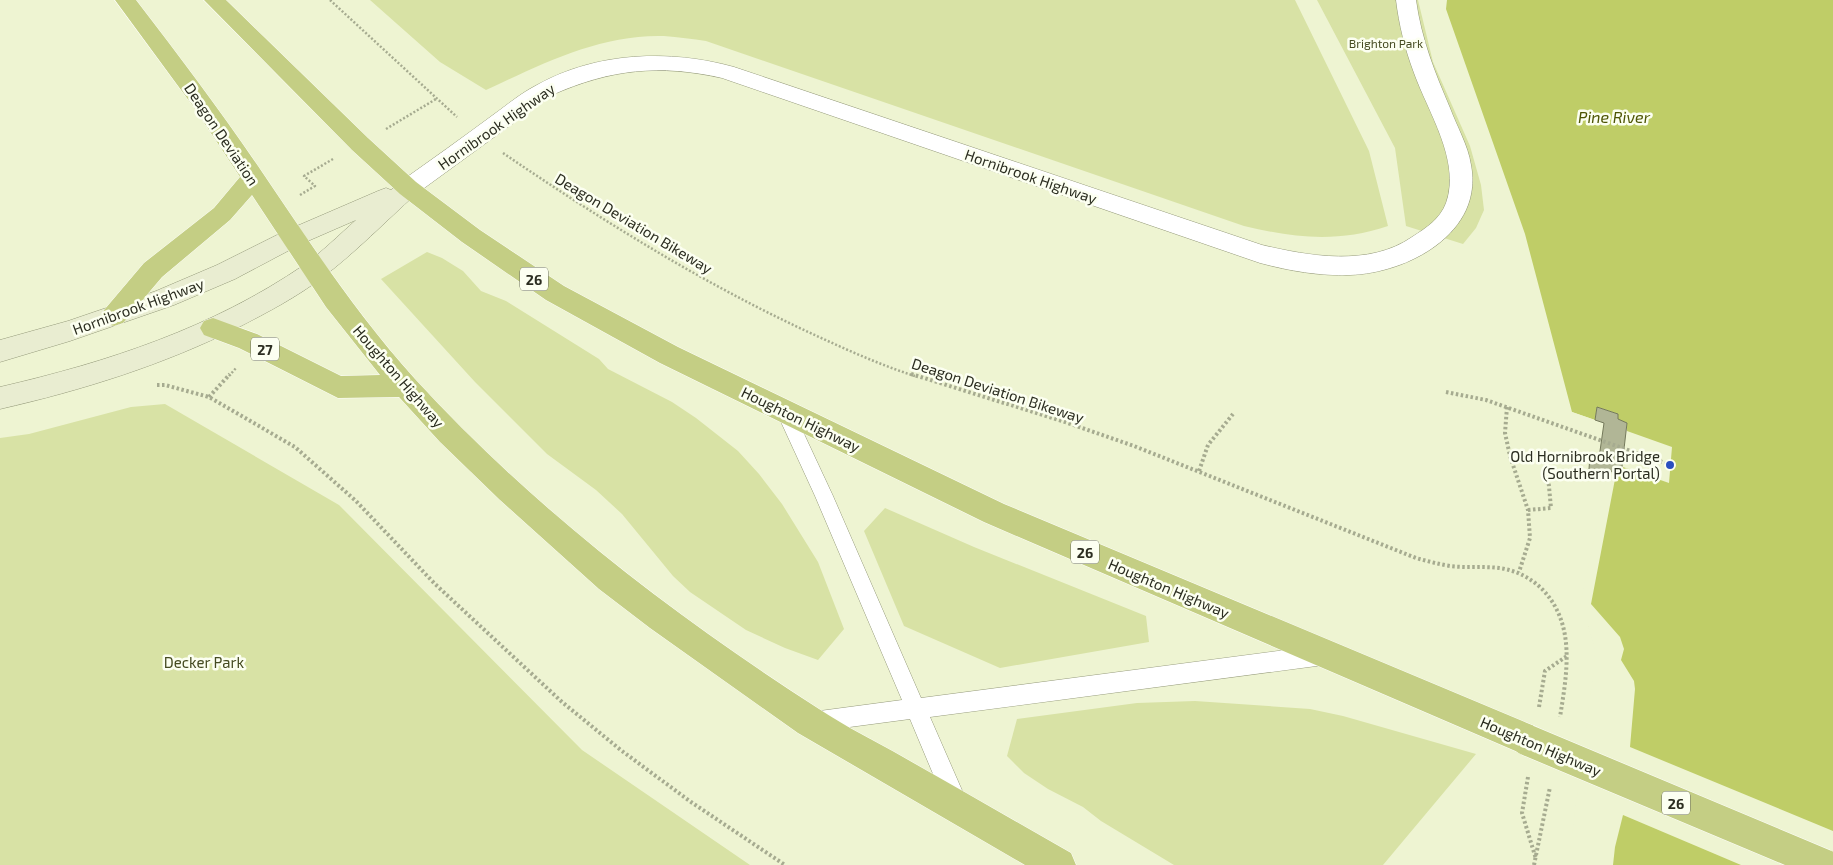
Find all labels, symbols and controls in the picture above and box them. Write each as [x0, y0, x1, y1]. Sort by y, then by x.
park label: Brighton Park [1349, 36, 1423, 50]
street label: Deagon Deviation [181, 79, 263, 189]
street label: Hornibrook Highway [434, 79, 558, 173]
water label: Pine River [1578, 107, 1651, 126]
street label: Hornibrook Highway [963, 145, 1099, 207]
street label: Deagon Deviation Bikeway [552, 169, 716, 277]
road number: 26 [520, 268, 548, 290]
street label: Hornibrook Highway [70, 274, 206, 338]
street label: Houghton Highway [350, 321, 448, 431]
road number: 27 [251, 338, 279, 360]
street label: Deagon Deviation Bikeway [910, 354, 1086, 426]
street label: Houghton Highway [739, 382, 863, 456]
place label: Old Hornibrook Bridge (Southern Portal) [1510, 447, 1660, 482]
marker: Old Hornibrook Bridge (Southern Portal) [1664, 459, 1676, 471]
road number: 26 [1071, 540, 1099, 564]
street label: Houghton Highway [1106, 554, 1232, 622]
park label: Decker Park [164, 653, 245, 671]
street label: Houghton Highway [1478, 712, 1604, 780]
road number: 26 [1662, 791, 1690, 814]

